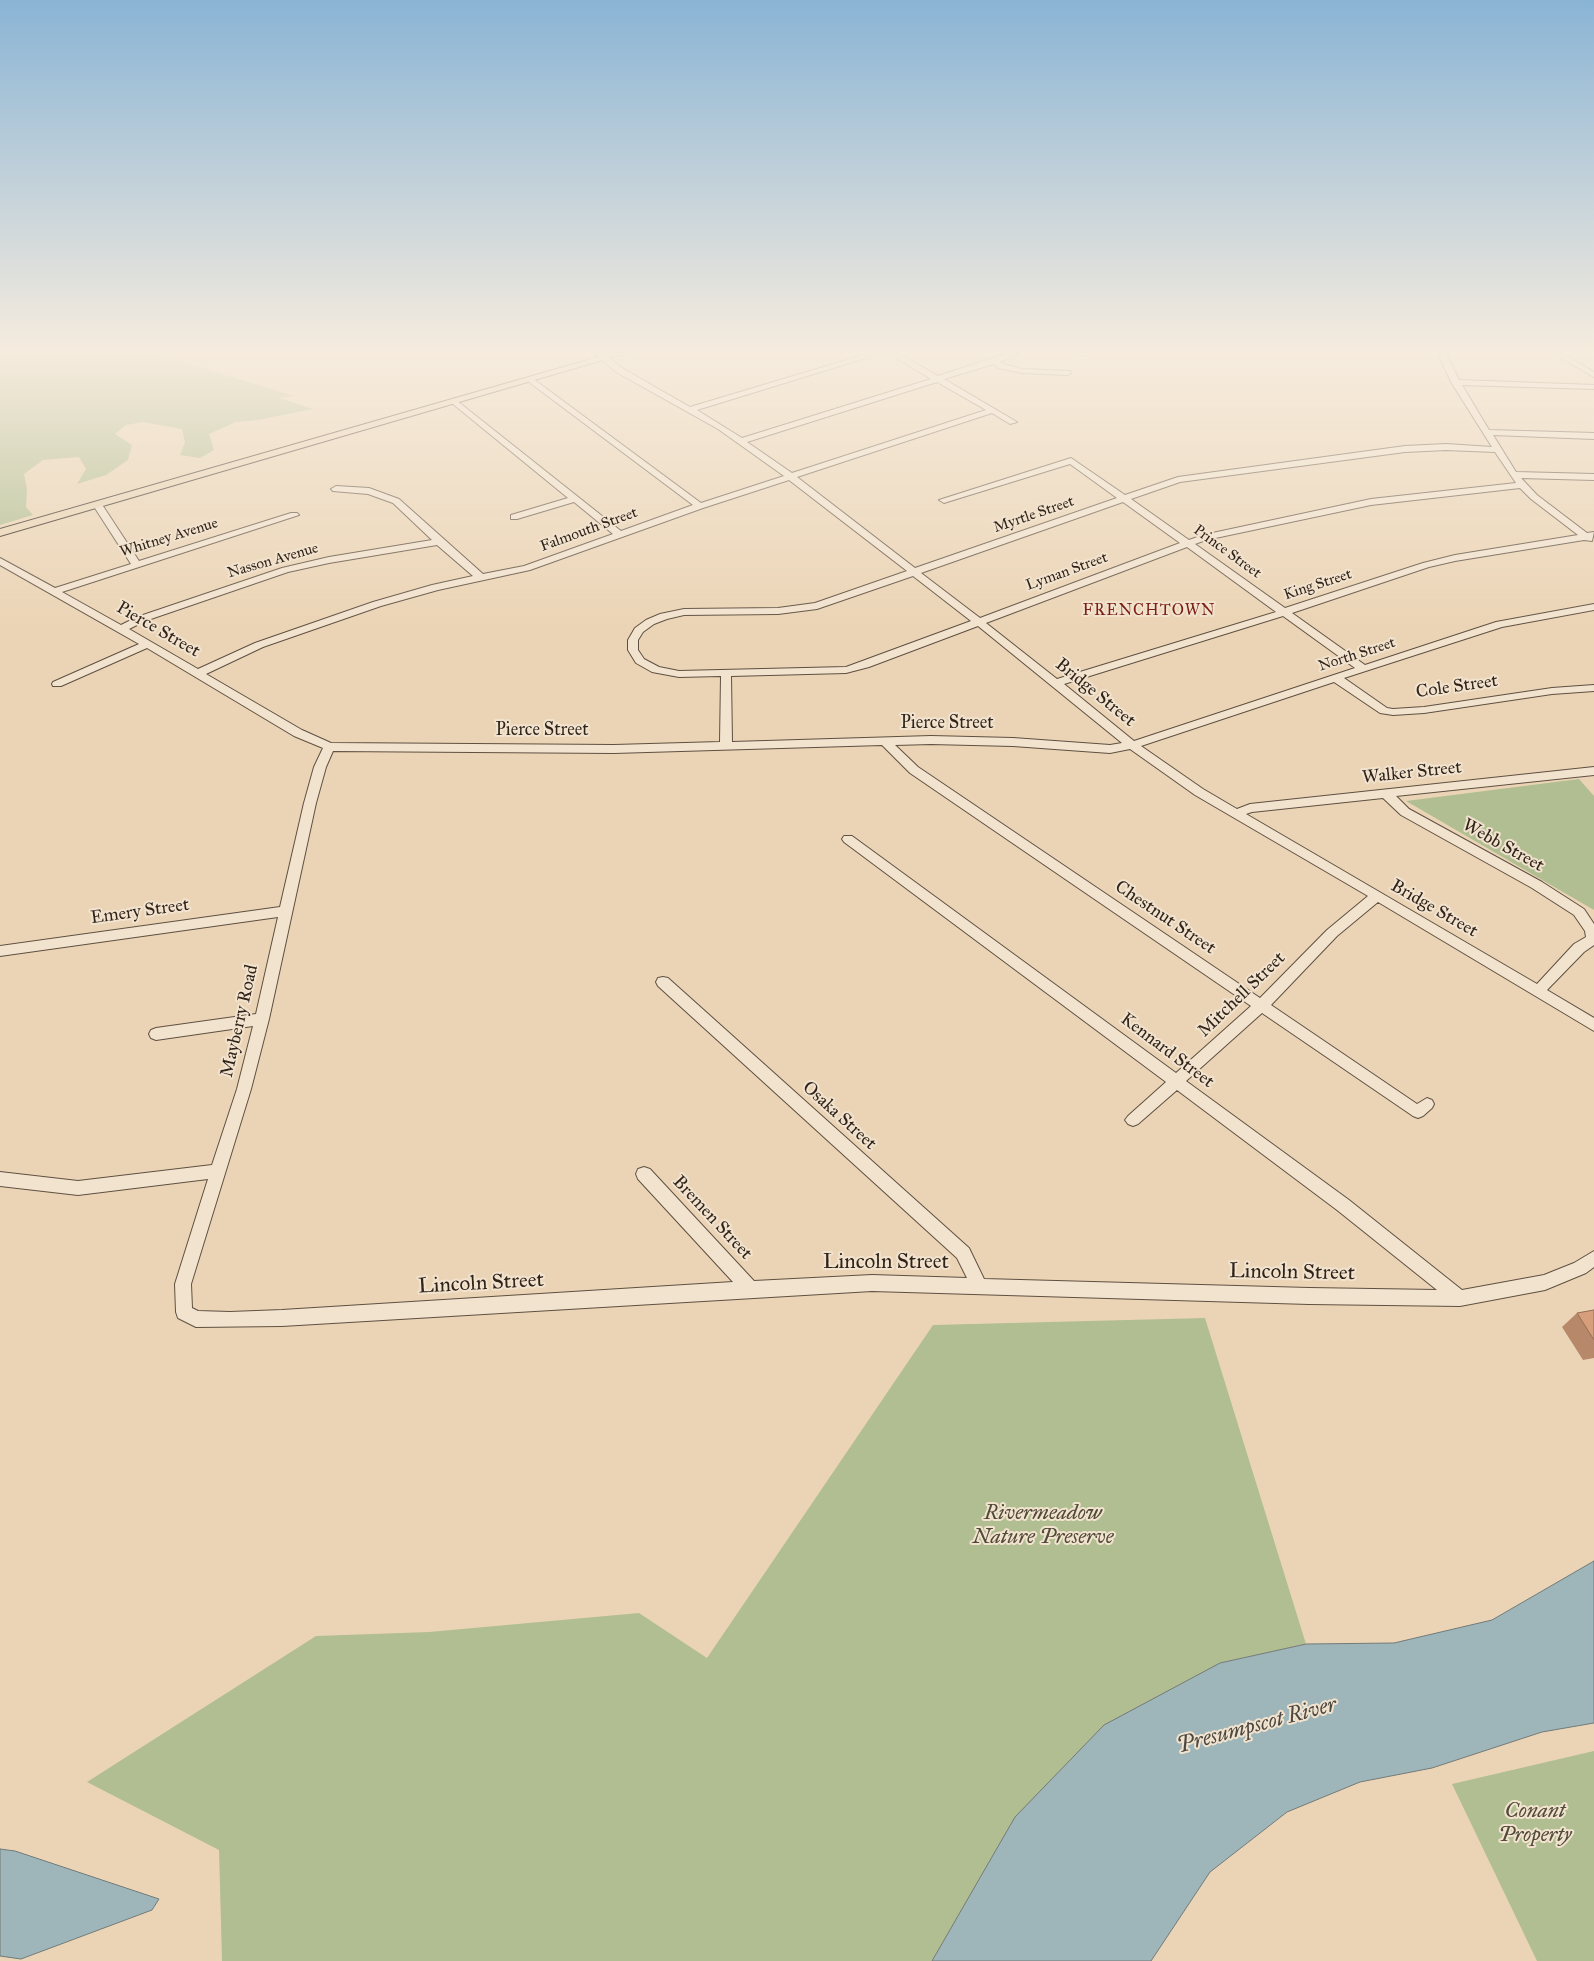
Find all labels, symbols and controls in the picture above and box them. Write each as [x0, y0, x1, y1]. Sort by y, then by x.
street label: Myrtle Street [991, 493, 1077, 537]
street label: Falmouth Street [538, 504, 640, 556]
street label: Whitney Avenue [118, 515, 220, 561]
street label: Prince Street [1190, 521, 1264, 583]
street label: Nasson Avenue [225, 539, 321, 583]
street label: Lyman Street [1024, 549, 1110, 595]
street label: King Street [1282, 566, 1354, 604]
street label: Pierce Street [112, 597, 204, 663]
district label: FRENCHTOWN [1081, 601, 1217, 621]
street label: North Street [1316, 634, 1398, 676]
street label: Bridge Street [1051, 654, 1139, 732]
street label: Cole Street [1415, 671, 1499, 703]
street label: Pierce Street [900, 713, 994, 735]
street label: Pierce Street [495, 720, 589, 742]
street label: Walker Street [1361, 757, 1463, 789]
street label: Webb Street [1458, 815, 1548, 877]
street label: Bridge Street [1387, 875, 1481, 943]
street label: Chestnut Street [1111, 876, 1219, 960]
street label: Emery Street [89, 894, 191, 930]
street label: Mitchell Street [1194, 948, 1290, 1042]
street label: Mayberry Road [217, 963, 263, 1079]
street label: Kennard Street [1116, 1009, 1218, 1093]
street label: Osaka Street [797, 1077, 881, 1155]
street label: Bremen Street [668, 1172, 756, 1264]
street label: Lincoln Street [823, 1250, 949, 1276]
street label: Lincoln Street [1229, 1259, 1355, 1287]
street label: Lincoln Street [417, 1268, 545, 1300]
park label: Rivermeadow Nature Preserve [973, 1501, 1113, 1551]
water label: Presumpscot River [1174, 1692, 1340, 1760]
park label: Conant Property [1498, 1799, 1572, 1849]

